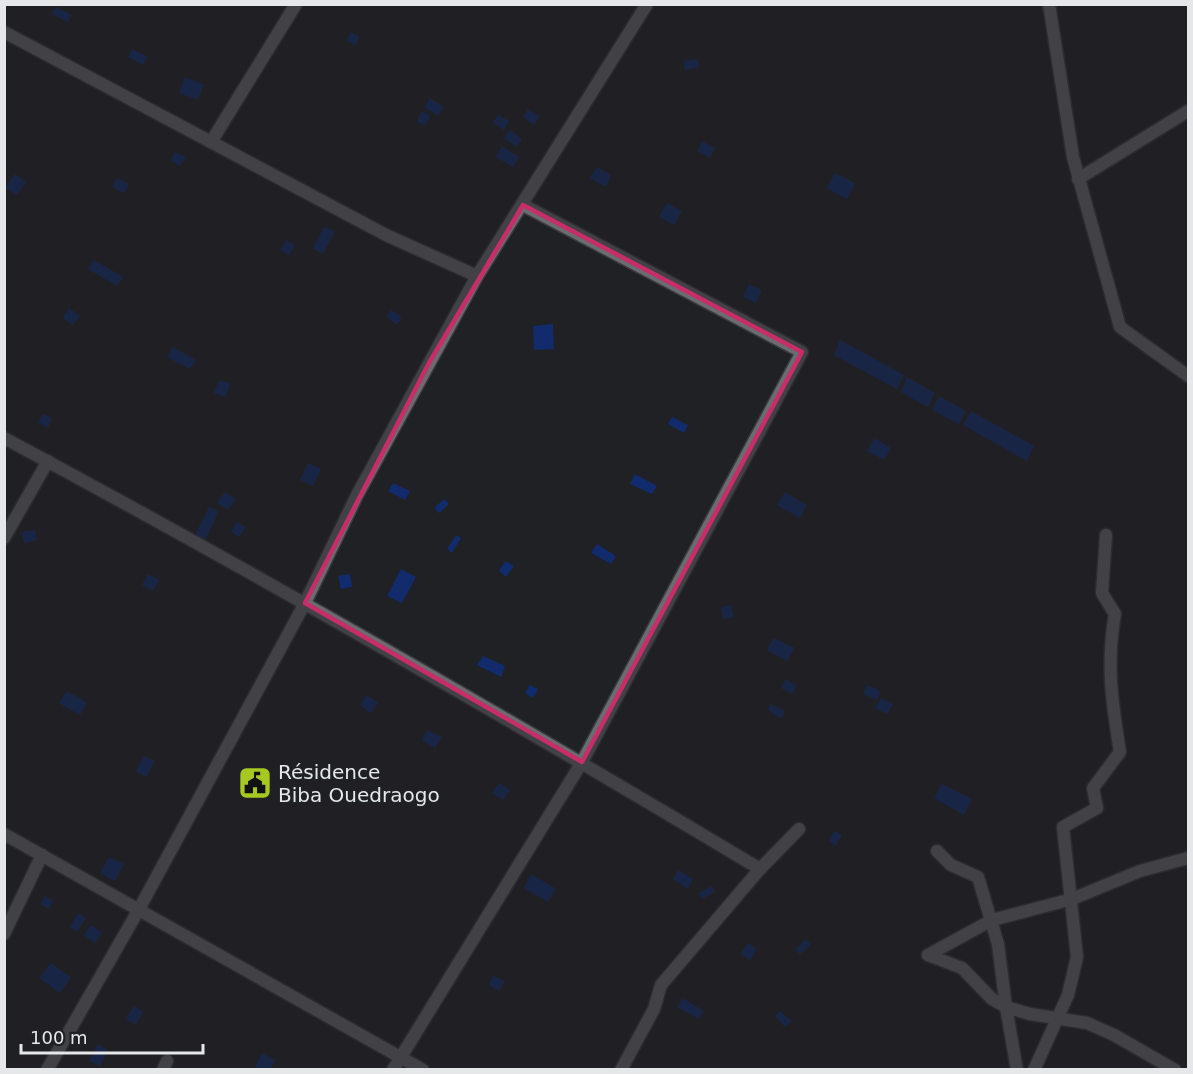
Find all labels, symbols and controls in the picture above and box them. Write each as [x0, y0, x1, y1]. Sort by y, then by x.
place label: Résidence Biba Ouedraogo [278, 760, 440, 807]
public building icon: Résidence Biba Ouedraogo [237, 765, 273, 801]
scale bar [21, 1017, 202, 1055]
text: 100 m [30, 1027, 88, 1048]

